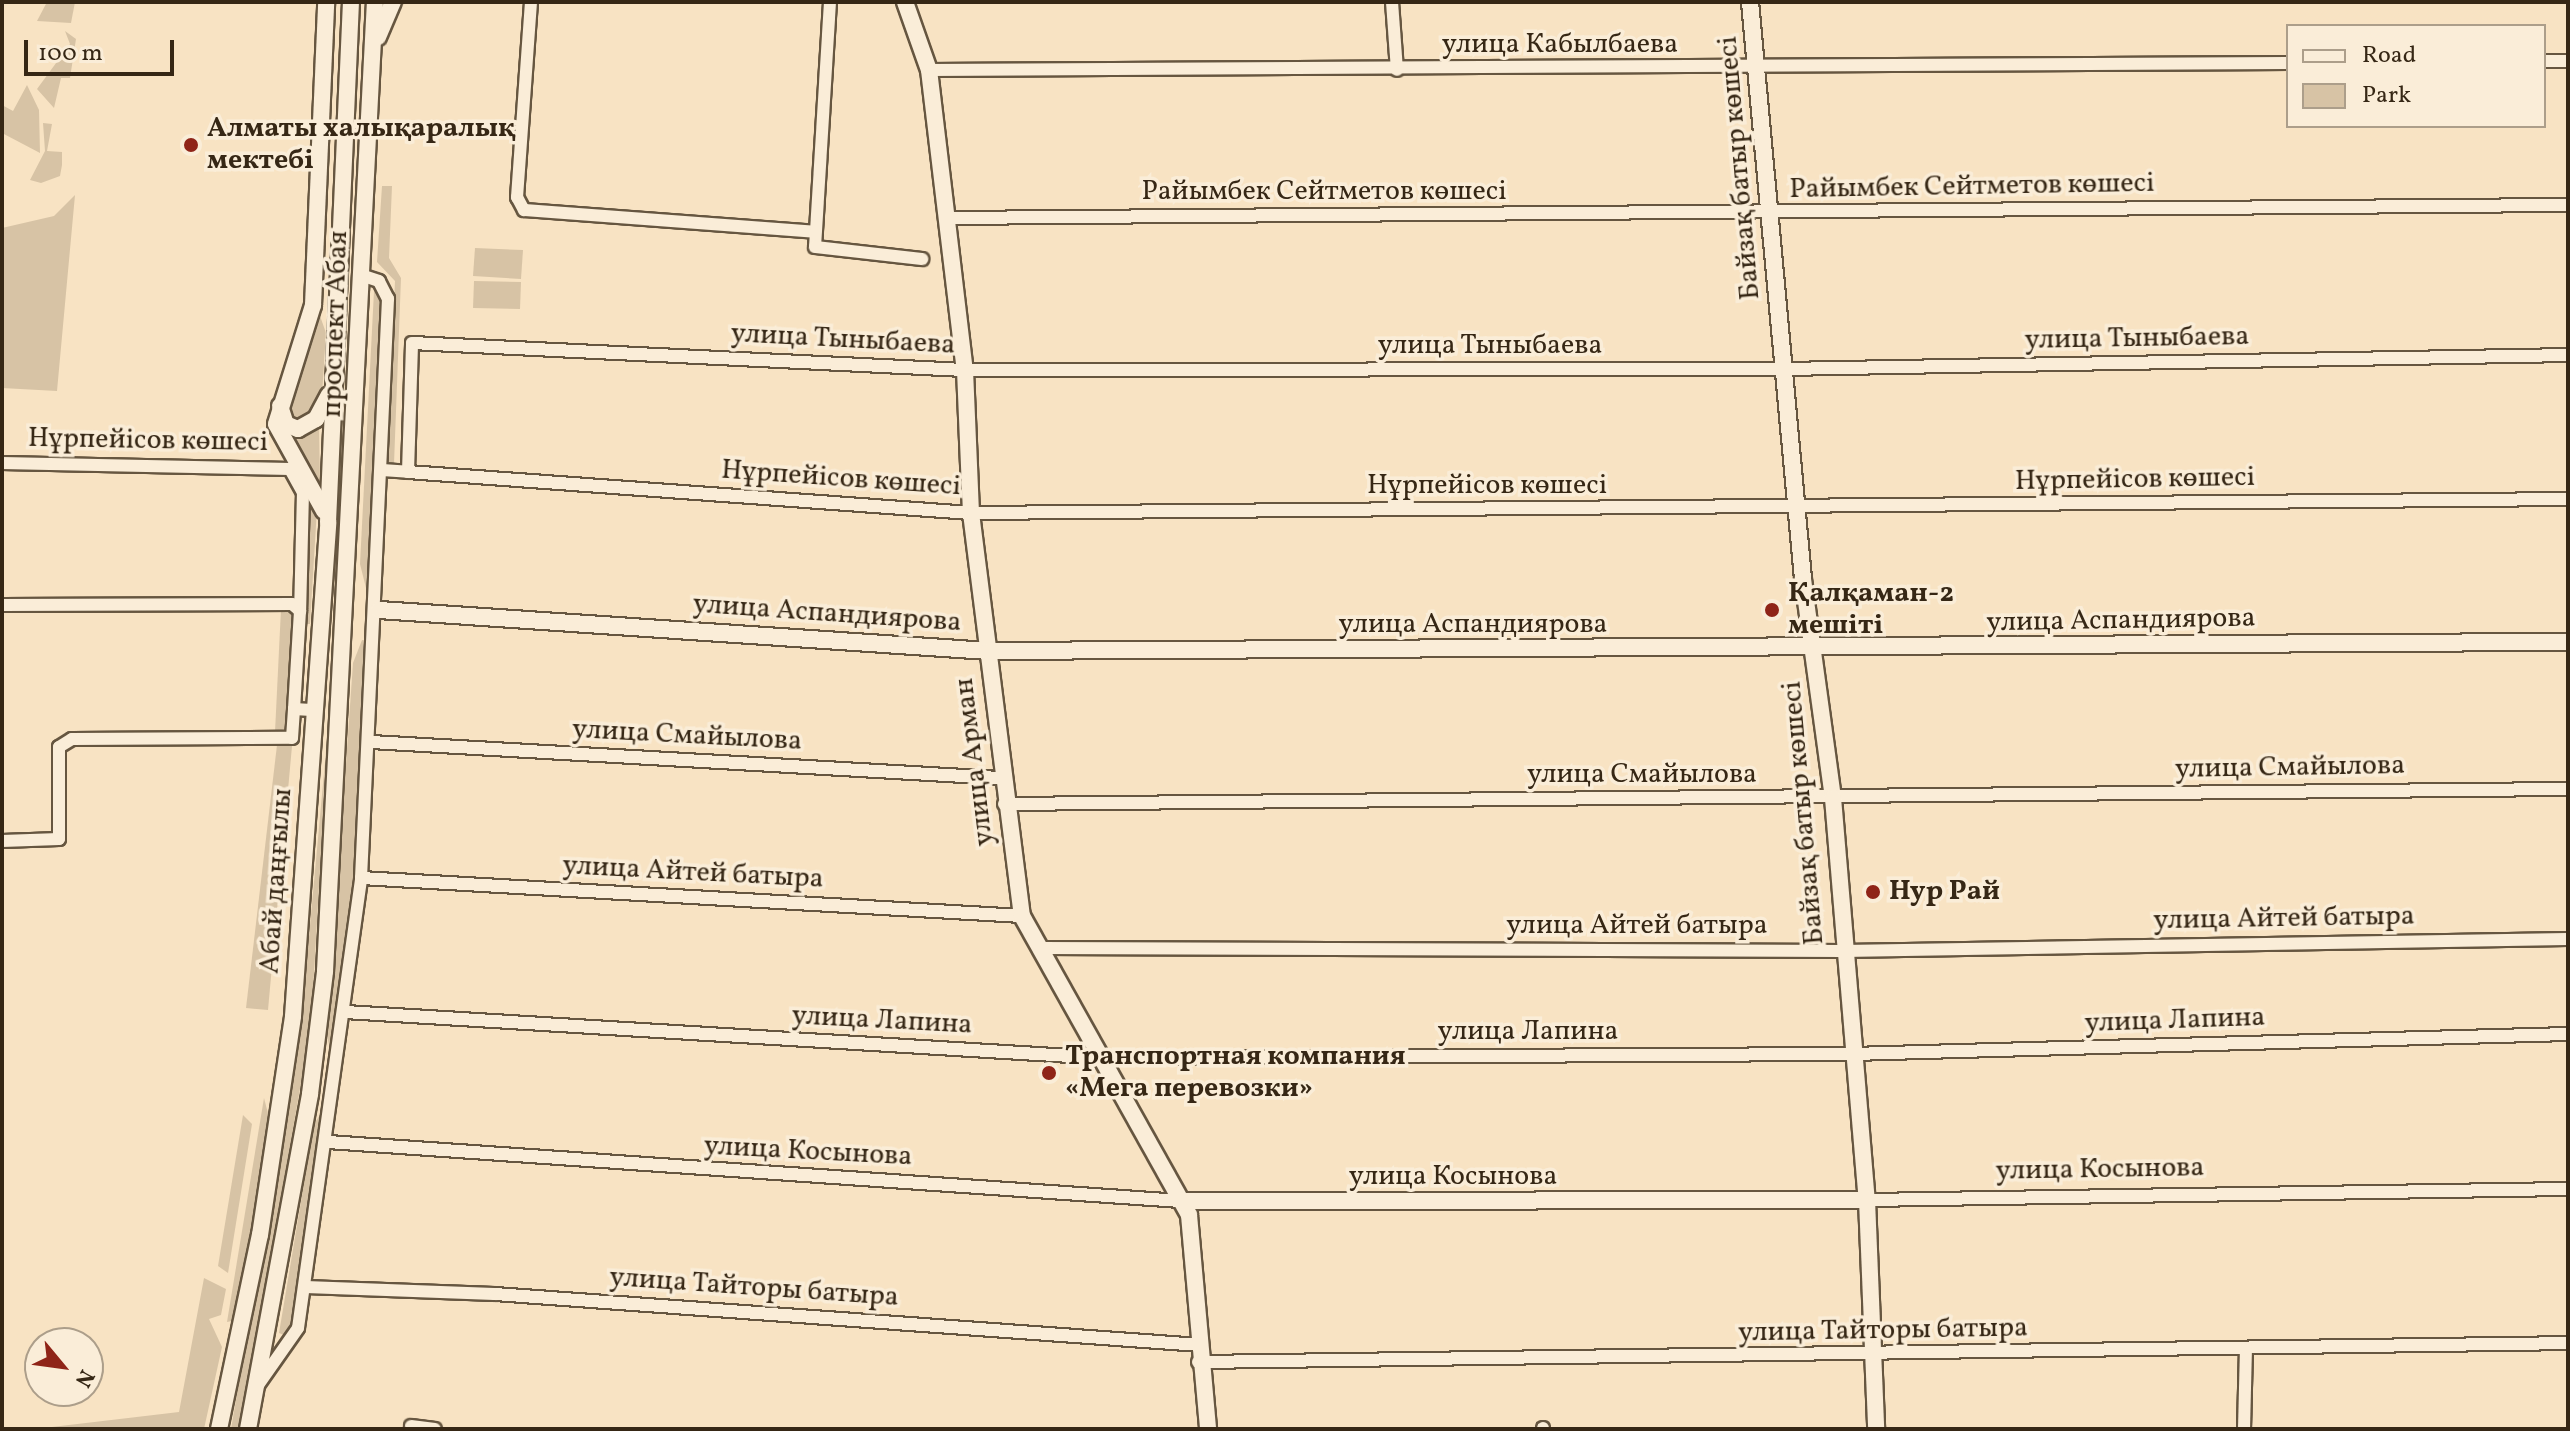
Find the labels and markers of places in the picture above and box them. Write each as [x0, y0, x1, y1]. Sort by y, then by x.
place label: Алматы халықаралық мектебі [207, 112, 515, 178]
marker: Алматы халықаралық мектебі [182, 136, 200, 154]
place label: Қалқаман-2 мешіті [1788, 577, 1954, 643]
marker: Қалқаман-2 мешіті [1763, 601, 1781, 619]
place label: Нур Рай [1889, 875, 2000, 909]
marker: Нур Рай [1864, 883, 1882, 901]
place label: Транспортная компания «Мега перевозки» [1065, 1040, 1406, 1106]
marker: Транспортная компания «Мега перевозки» [1040, 1064, 1058, 1082]

